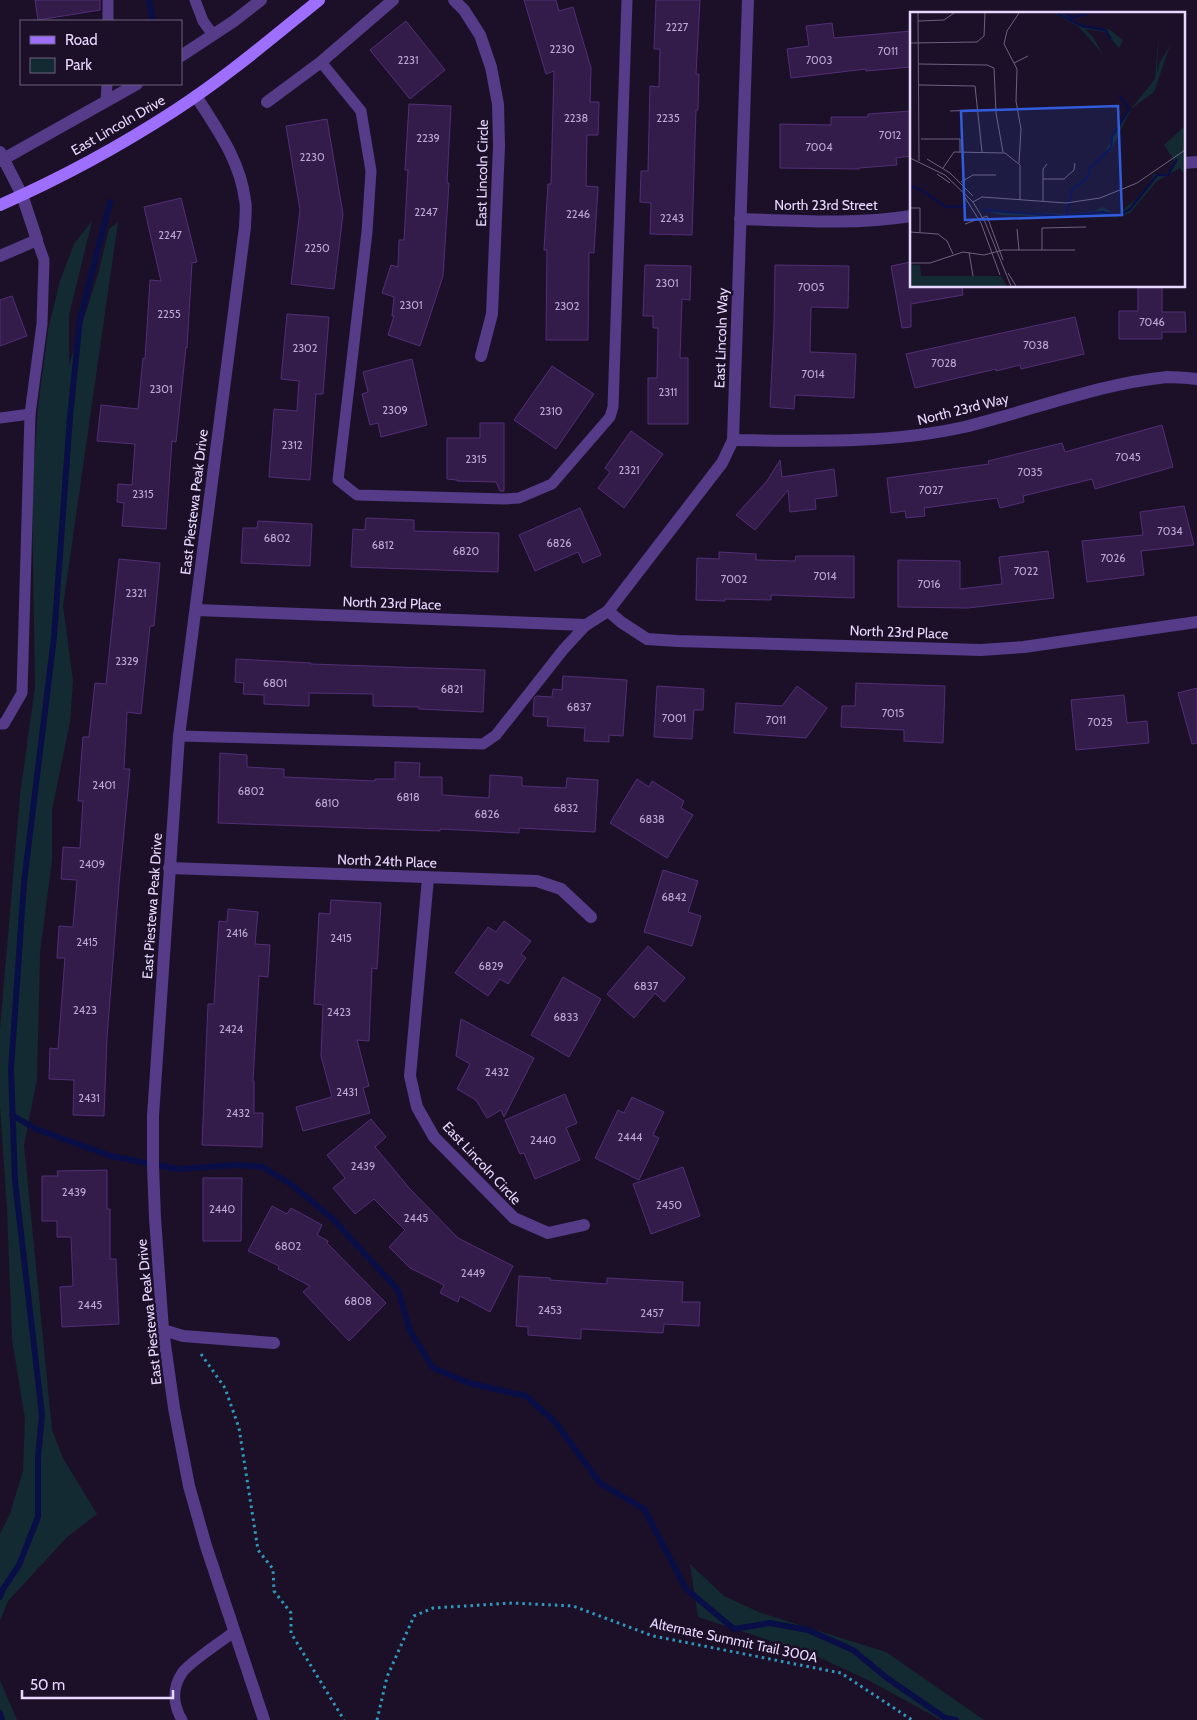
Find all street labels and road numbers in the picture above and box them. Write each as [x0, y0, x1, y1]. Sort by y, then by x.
street label: East Lincoln Drive [68, 91, 168, 159]
street label: East Lincoln Circle [472, 119, 492, 227]
street label: North 23rd Street [774, 196, 878, 214]
street label: East Lincoln Way [710, 288, 732, 388]
street label: North 23rd Way [915, 389, 1011, 429]
street label: East Piestewa Peak Drive [176, 428, 212, 576]
street label: North 23rd Place [342, 592, 442, 614]
street label: North 23rd Place [849, 621, 949, 643]
street label: East Piestewa Peak Drive [138, 832, 166, 980]
street label: North 24th Place [337, 850, 437, 872]
street label: East Lincoln Circle [439, 1118, 525, 1208]
street label: East Piestewa Peak Drive [132, 1238, 166, 1386]
street label: Alternate Summit Trail 300A [649, 1613, 820, 1667]

